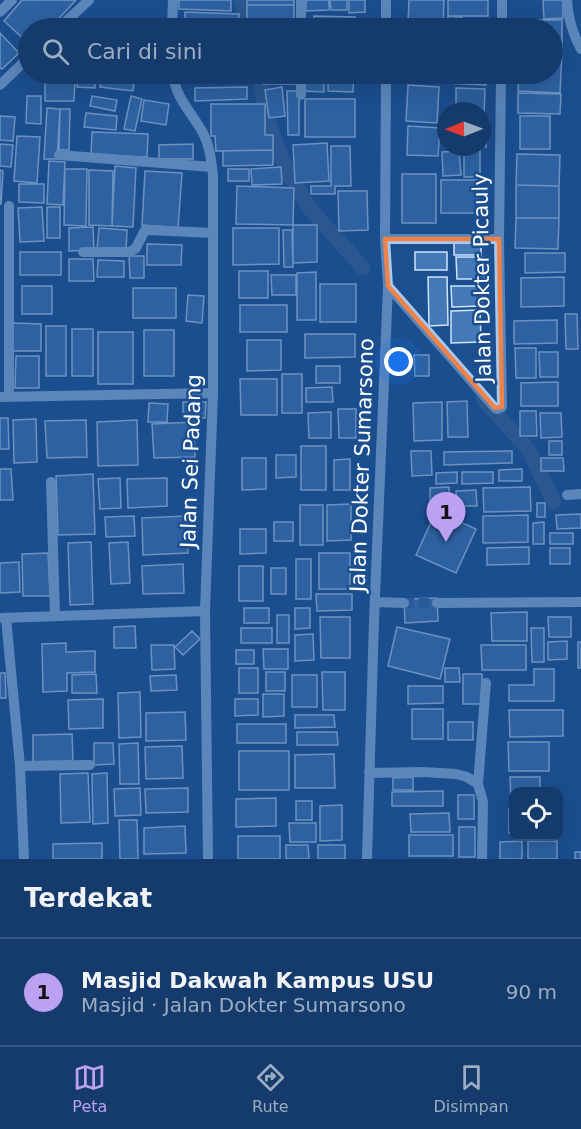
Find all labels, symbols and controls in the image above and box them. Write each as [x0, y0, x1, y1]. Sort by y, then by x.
search box [18, 18, 563, 84]
icon: search [39, 35, 72, 68]
text: Cari di sini [87, 39, 203, 64]
north arrow [437, 102, 491, 156]
street label: Jalan Dokter Picauly [468, 173, 496, 385]
street label: Jalan Dokter Sumarsono [346, 338, 378, 594]
your location [384, 347, 413, 376]
street label: Jalan Sei Padang [176, 374, 206, 550]
pin: 1 [426, 492, 466, 542]
map controls [509, 787, 563, 841]
button: locate [509, 787, 563, 841]
text: Terdekat [24, 883, 152, 913]
text: Masjid Dakwah Kampus USU [81, 968, 434, 993]
text: 1 [37, 980, 50, 1004]
text: 90 m [506, 980, 557, 1004]
text: Masjid · Jalan Dokter Sumarsono [81, 993, 406, 1017]
tab: Peta [72, 1061, 107, 1116]
tab: Rute [252, 1061, 289, 1116]
tab: Disimpan [433, 1061, 509, 1116]

